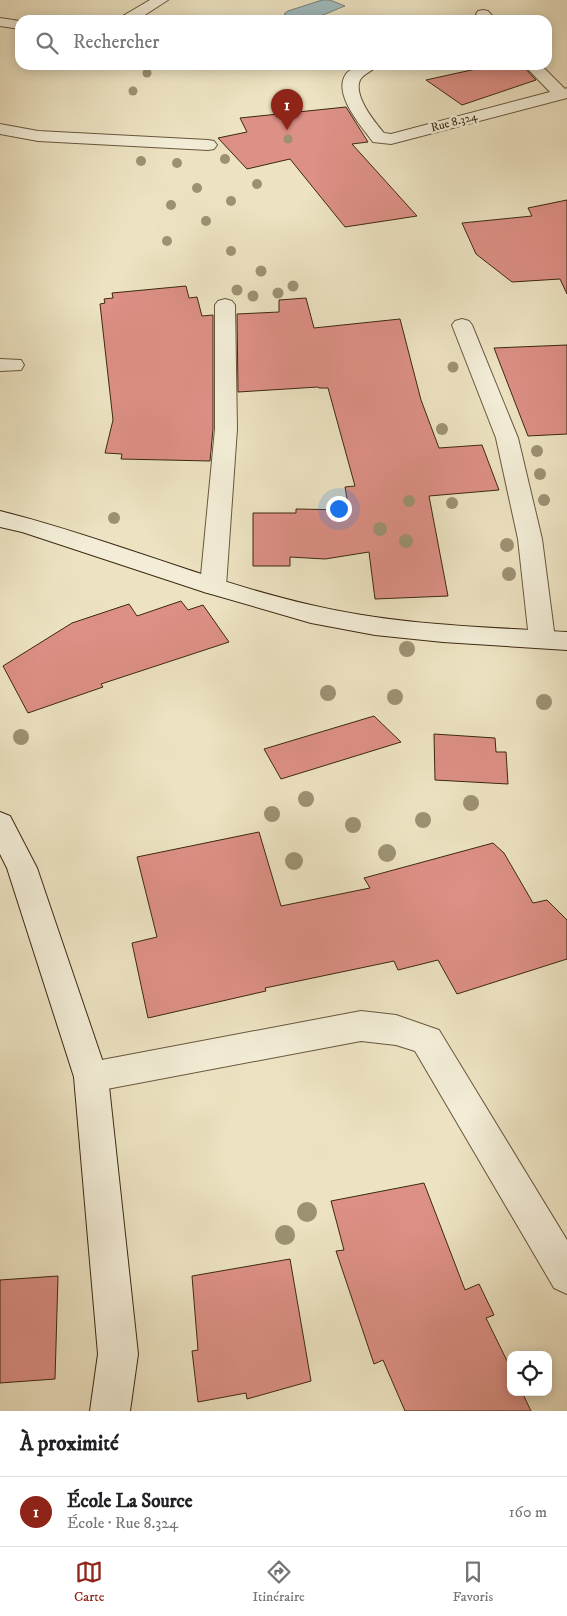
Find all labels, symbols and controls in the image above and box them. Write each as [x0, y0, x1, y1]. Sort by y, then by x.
search box [15, 15, 552, 70]
icon: search [33, 29, 61, 57]
text: Rechercher [73, 31, 159, 54]
pin: 1 [271, 89, 303, 130]
street label: Rue 8.324 [429, 108, 480, 135]
your location [326, 496, 352, 522]
map controls [507, 1351, 552, 1396]
button: locate [507, 1351, 552, 1396]
text: À proximité [20, 1431, 119, 1457]
text: École La Source [67, 1490, 193, 1513]
text: 1 [33, 1502, 39, 1522]
text: 160 m [509, 1502, 547, 1522]
text: École · Rue 8.324 [67, 1513, 178, 1533]
tab: Carte [74, 1558, 105, 1606]
tab: Itinéraire [252, 1558, 305, 1606]
tab: Favoris [453, 1558, 493, 1606]

